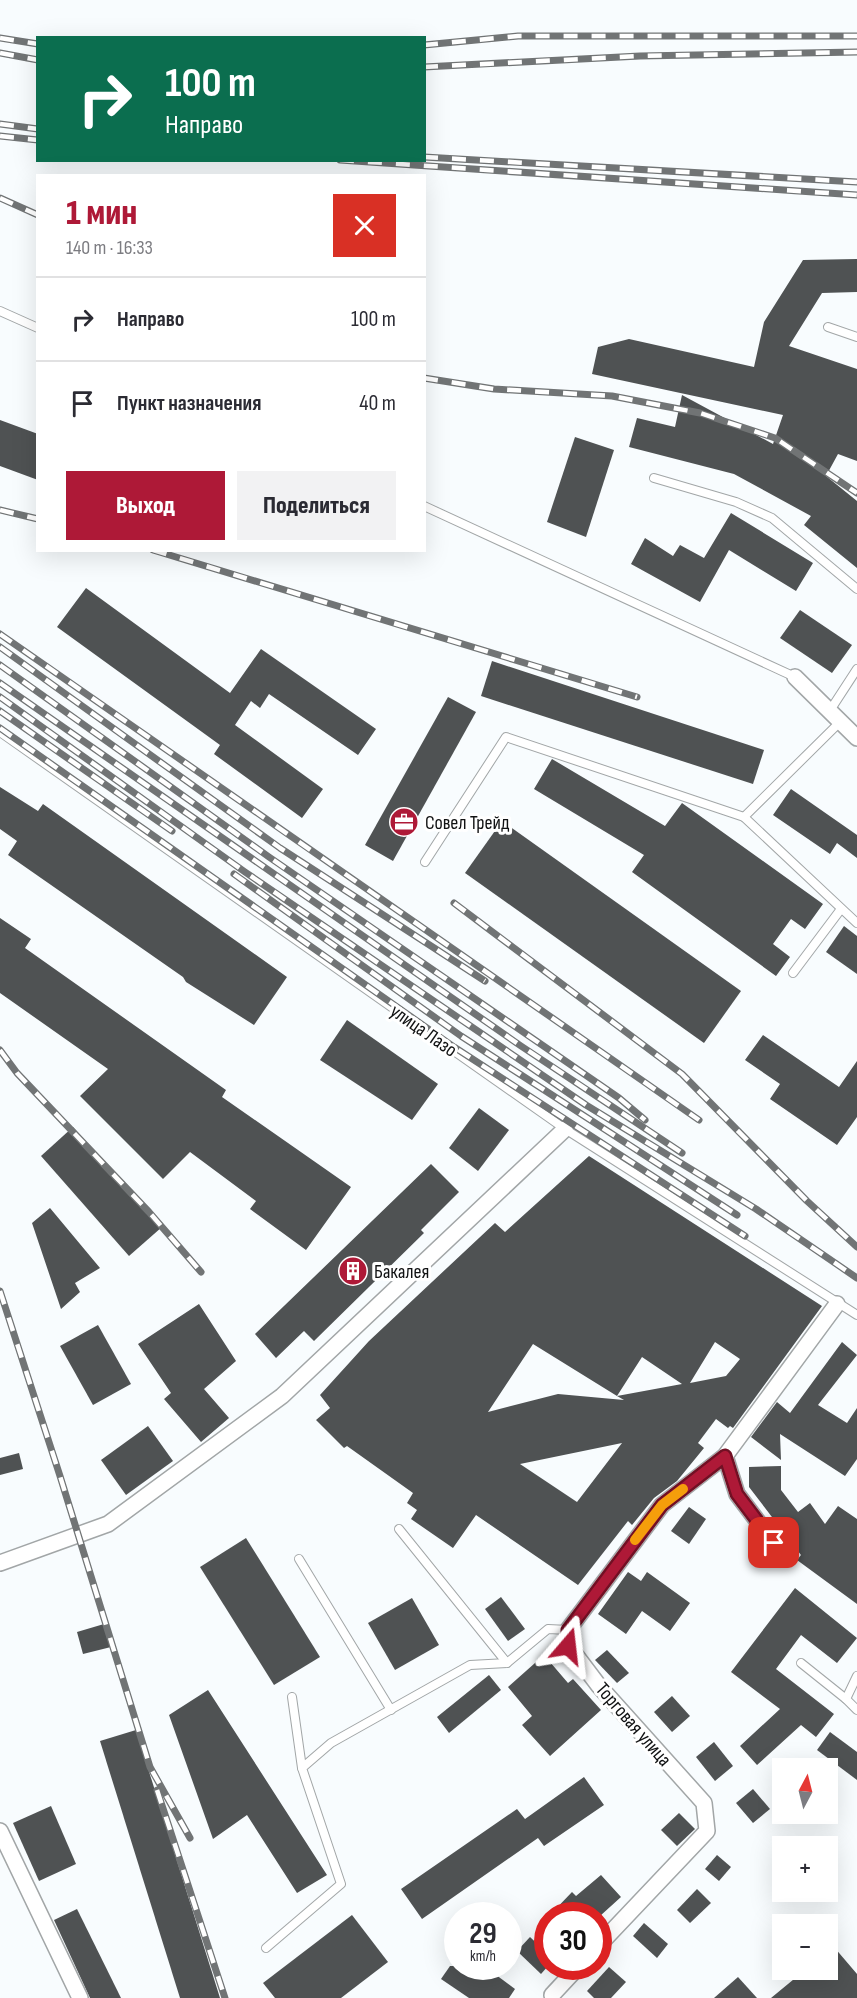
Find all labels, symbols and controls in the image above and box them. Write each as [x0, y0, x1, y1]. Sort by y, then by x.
text: 100 m [165, 58, 256, 109]
icon: right [66, 60, 144, 138]
text: Направо [165, 109, 243, 141]
text: 1 мин [66, 192, 137, 235]
button: close [333, 194, 396, 257]
text: 140 m · 16:33 [66, 236, 153, 260]
icon: right [66, 303, 99, 336]
text: Направо [117, 306, 184, 333]
text: 100 m [351, 306, 396, 333]
icon: arrive [66, 387, 99, 420]
text: Пункт назначения [117, 390, 261, 417]
text: 40 m [359, 390, 396, 417]
button: Выход [66, 471, 225, 540]
button: Поделиться [237, 471, 396, 540]
office icon: Совел Трейд [388, 806, 420, 838]
place label: Совел Трейд [425, 811, 510, 835]
street label: улица Лазо [385, 999, 461, 1062]
building icon: Бакалея [337, 1255, 369, 1287]
place label: Бакалея [374, 1260, 429, 1284]
pin [748, 1517, 799, 1568]
icon: arrive [757, 1526, 790, 1559]
position arrow [536, 1614, 600, 1678]
street label: Торговая улица [590, 1678, 676, 1772]
north arrow [772, 1758, 838, 1824]
map controls [772, 1758, 838, 1980]
button: + [772, 1836, 838, 1902]
speed limit sign: 30 [534, 1902, 612, 1980]
button: − [772, 1914, 838, 1980]
text: 29 [469, 1916, 497, 1952]
text: km/h [470, 1947, 496, 1966]

